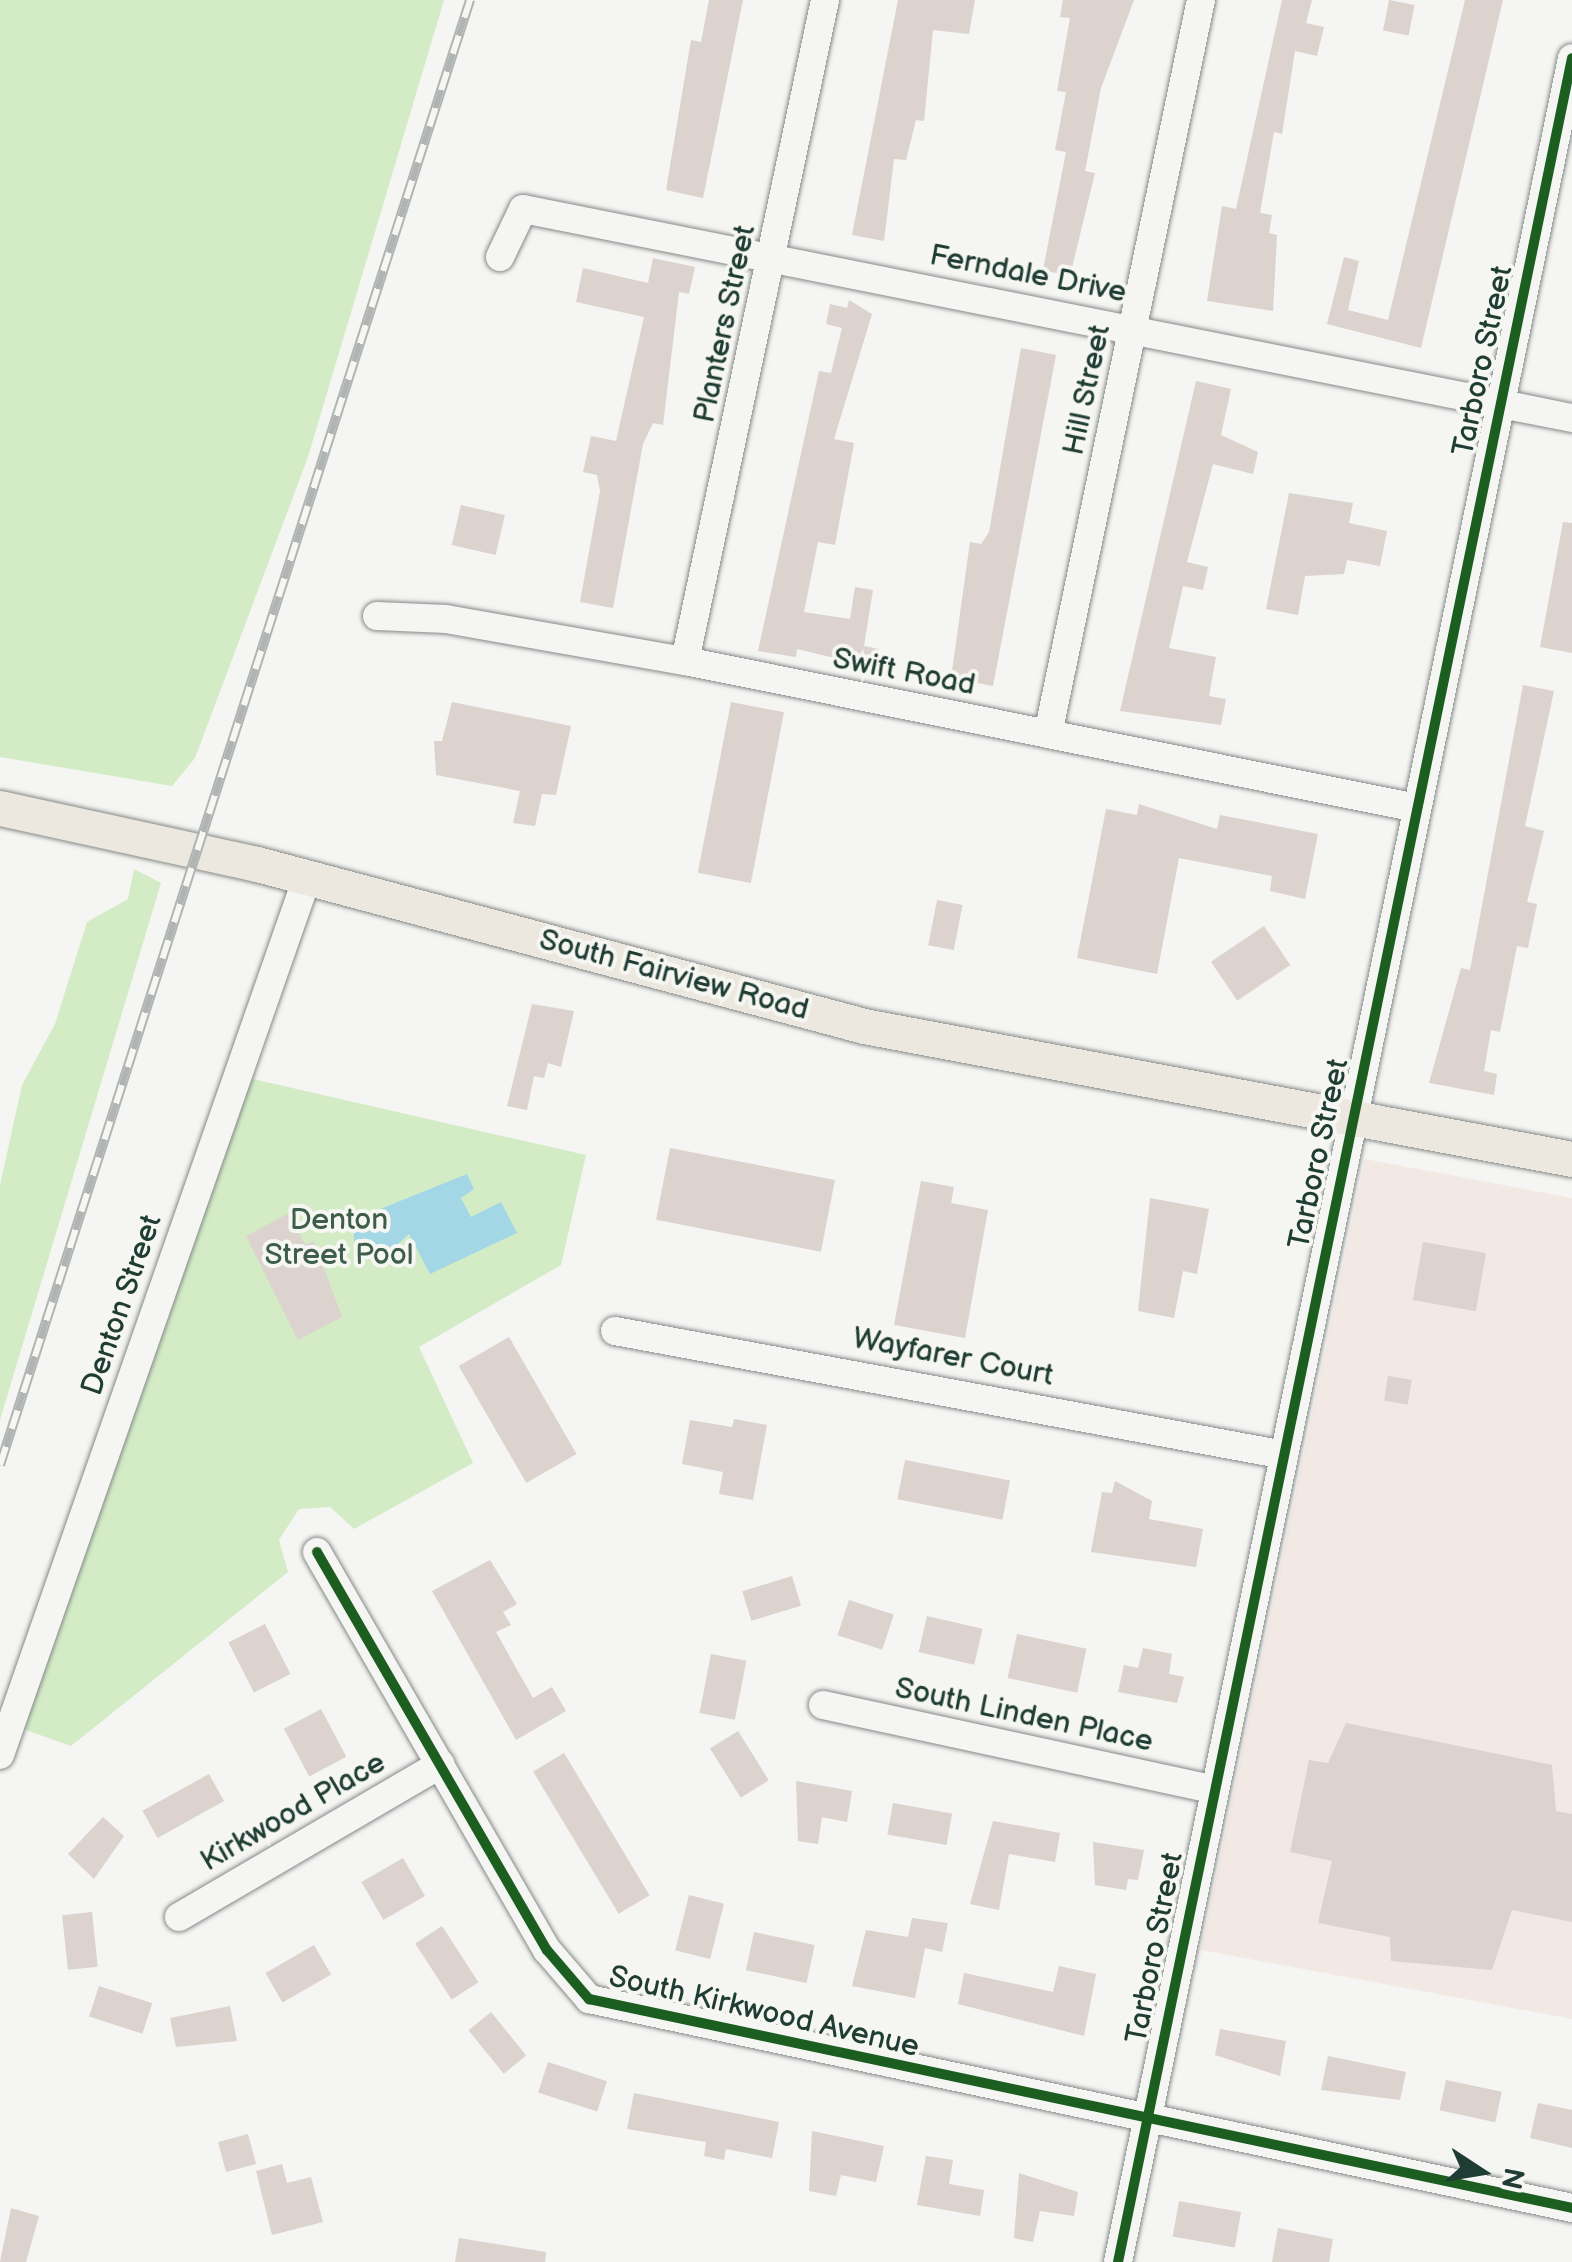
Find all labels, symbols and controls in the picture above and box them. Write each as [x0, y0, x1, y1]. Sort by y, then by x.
street label: Planters Street [686, 222, 764, 426]
street label: Ferndale Drive [927, 237, 1129, 311]
street label: Tarboro Street [1445, 262, 1521, 460]
street label: Hill Street [1056, 321, 1118, 459]
street label: Swift Road [830, 641, 978, 703]
street label: South Fairview Road [535, 922, 813, 1028]
street label: Tarboro Street [1281, 1055, 1357, 1253]
park label: Denton Street Pool [265, 1202, 413, 1272]
street label: Denton Street [74, 1210, 170, 1400]
street label: Wayfarer Court [850, 1320, 1056, 1394]
street label: South Linden Place [892, 1670, 1156, 1760]
street label: Kirkwood Place [194, 1745, 392, 1879]
street label: Tarboro Street [1119, 1849, 1191, 2047]
street label: South Kirkwood Avenue [605, 1959, 923, 2065]
north arrow [1432, 2122, 1532, 2222]
text: N [1494, 2165, 1530, 2192]

